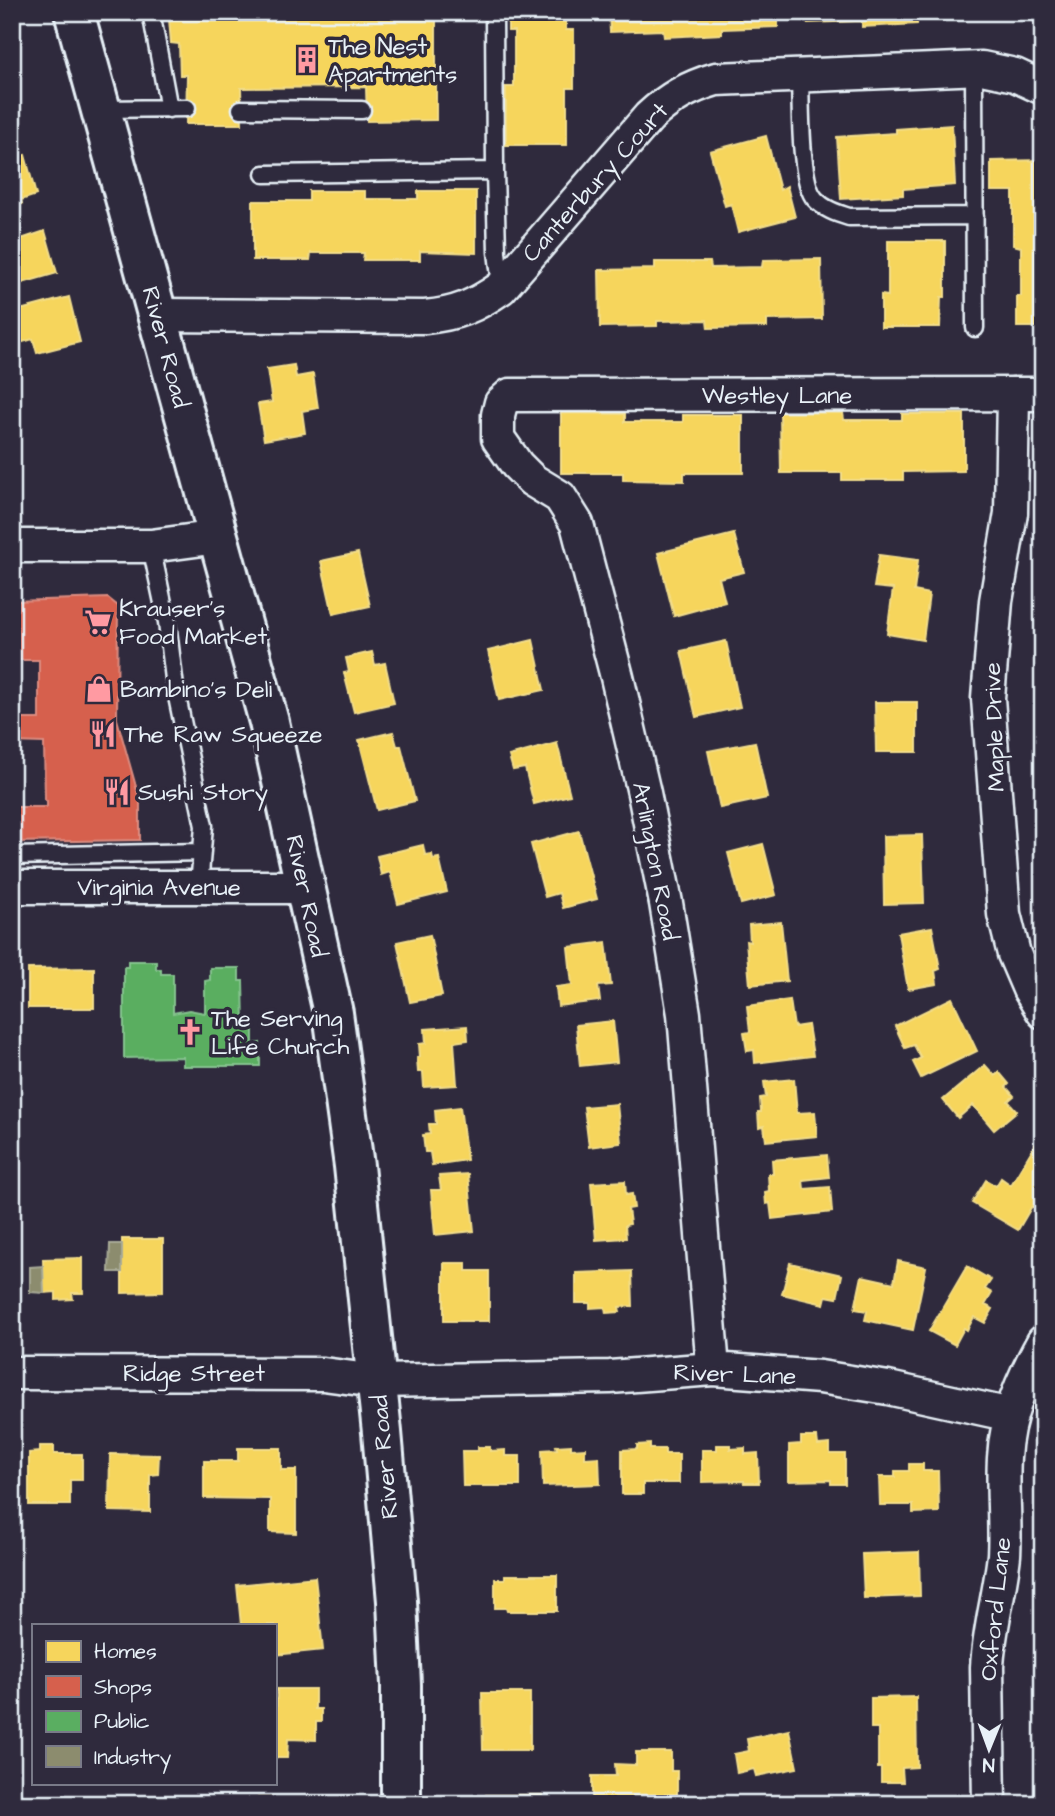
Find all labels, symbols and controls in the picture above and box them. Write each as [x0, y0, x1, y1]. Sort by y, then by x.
place label: The Nest Apartments [328, 30, 457, 92]
building icon: The Nest Apartments [292, 45, 322, 75]
street label: Canterbury Court [515, 95, 678, 271]
street label: River Road [133, 283, 198, 412]
street label: Westley Lane [702, 379, 852, 414]
place label: Krauser's Food Market [119, 592, 268, 654]
supermarket icon: Krauser's Food Market [83, 607, 113, 637]
street label: Maple Drive [976, 662, 1014, 792]
place label: Bambino's Deli [120, 673, 272, 707]
shop icon: Bambino's Deli [84, 674, 114, 704]
place label: The Raw Squeeze [124, 718, 323, 752]
restaurant icon: The Raw Squeeze [88, 719, 118, 749]
place label: Sushi Story [138, 776, 268, 811]
restaurant icon: Sushi Story [102, 777, 132, 807]
street label: Arlington Road [622, 779, 687, 943]
street label: River Road [276, 832, 336, 960]
street label: Virginia Avenue [77, 871, 241, 906]
place label: The Serving Life Church [211, 1002, 350, 1064]
church icon: The Serving Life Church [175, 1017, 205, 1047]
street label: River Lane [673, 1356, 797, 1394]
street label: Ridge Street [123, 1357, 265, 1392]
street label: River Road [363, 1394, 407, 1520]
street label: Oxford Lane [972, 1536, 1020, 1683]
legend [32, 1624, 276, 1784]
text: Homes [94, 1637, 157, 1666]
text: Shops [94, 1673, 152, 1703]
text: Public [94, 1707, 150, 1736]
north arrow [954, 1714, 1024, 1784]
text: Industry [94, 1743, 172, 1774]
text: N [982, 1751, 995, 1778]

